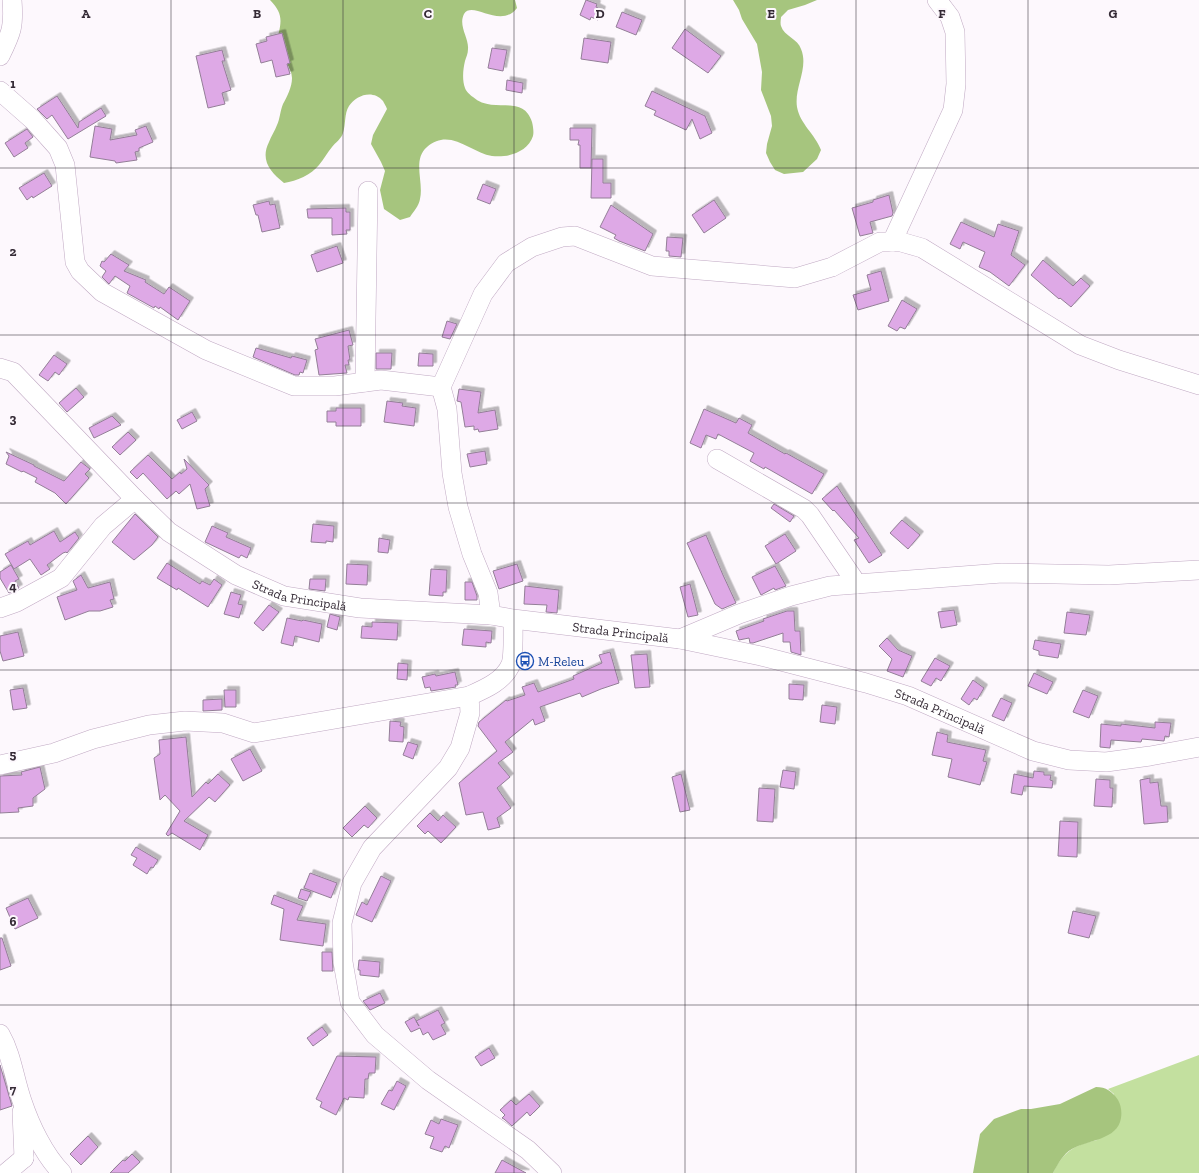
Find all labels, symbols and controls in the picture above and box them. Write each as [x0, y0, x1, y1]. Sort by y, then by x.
text: A [82, 6, 91, 21]
text: B [253, 6, 261, 21]
text: C [424, 6, 432, 21]
text: D [595, 6, 605, 21]
text: E [767, 6, 775, 21]
text: F [938, 6, 946, 21]
text: G [1109, 6, 1118, 21]
text: 1 [10, 76, 16, 91]
text: 2 [10, 244, 17, 259]
text: 3 [10, 411, 17, 426]
street label: Strada Principală [250, 576, 348, 613]
text: 4 [9, 579, 17, 594]
street label: Strada Principală [572, 619, 670, 645]
bus stop icon: M-Releu [515, 651, 535, 671]
place label: M-Releu [538, 654, 585, 669]
street label: Strada Principală [893, 685, 988, 737]
text: 5 [10, 747, 17, 762]
text: 6 [10, 914, 17, 929]
text: 7 [10, 1082, 17, 1097]

